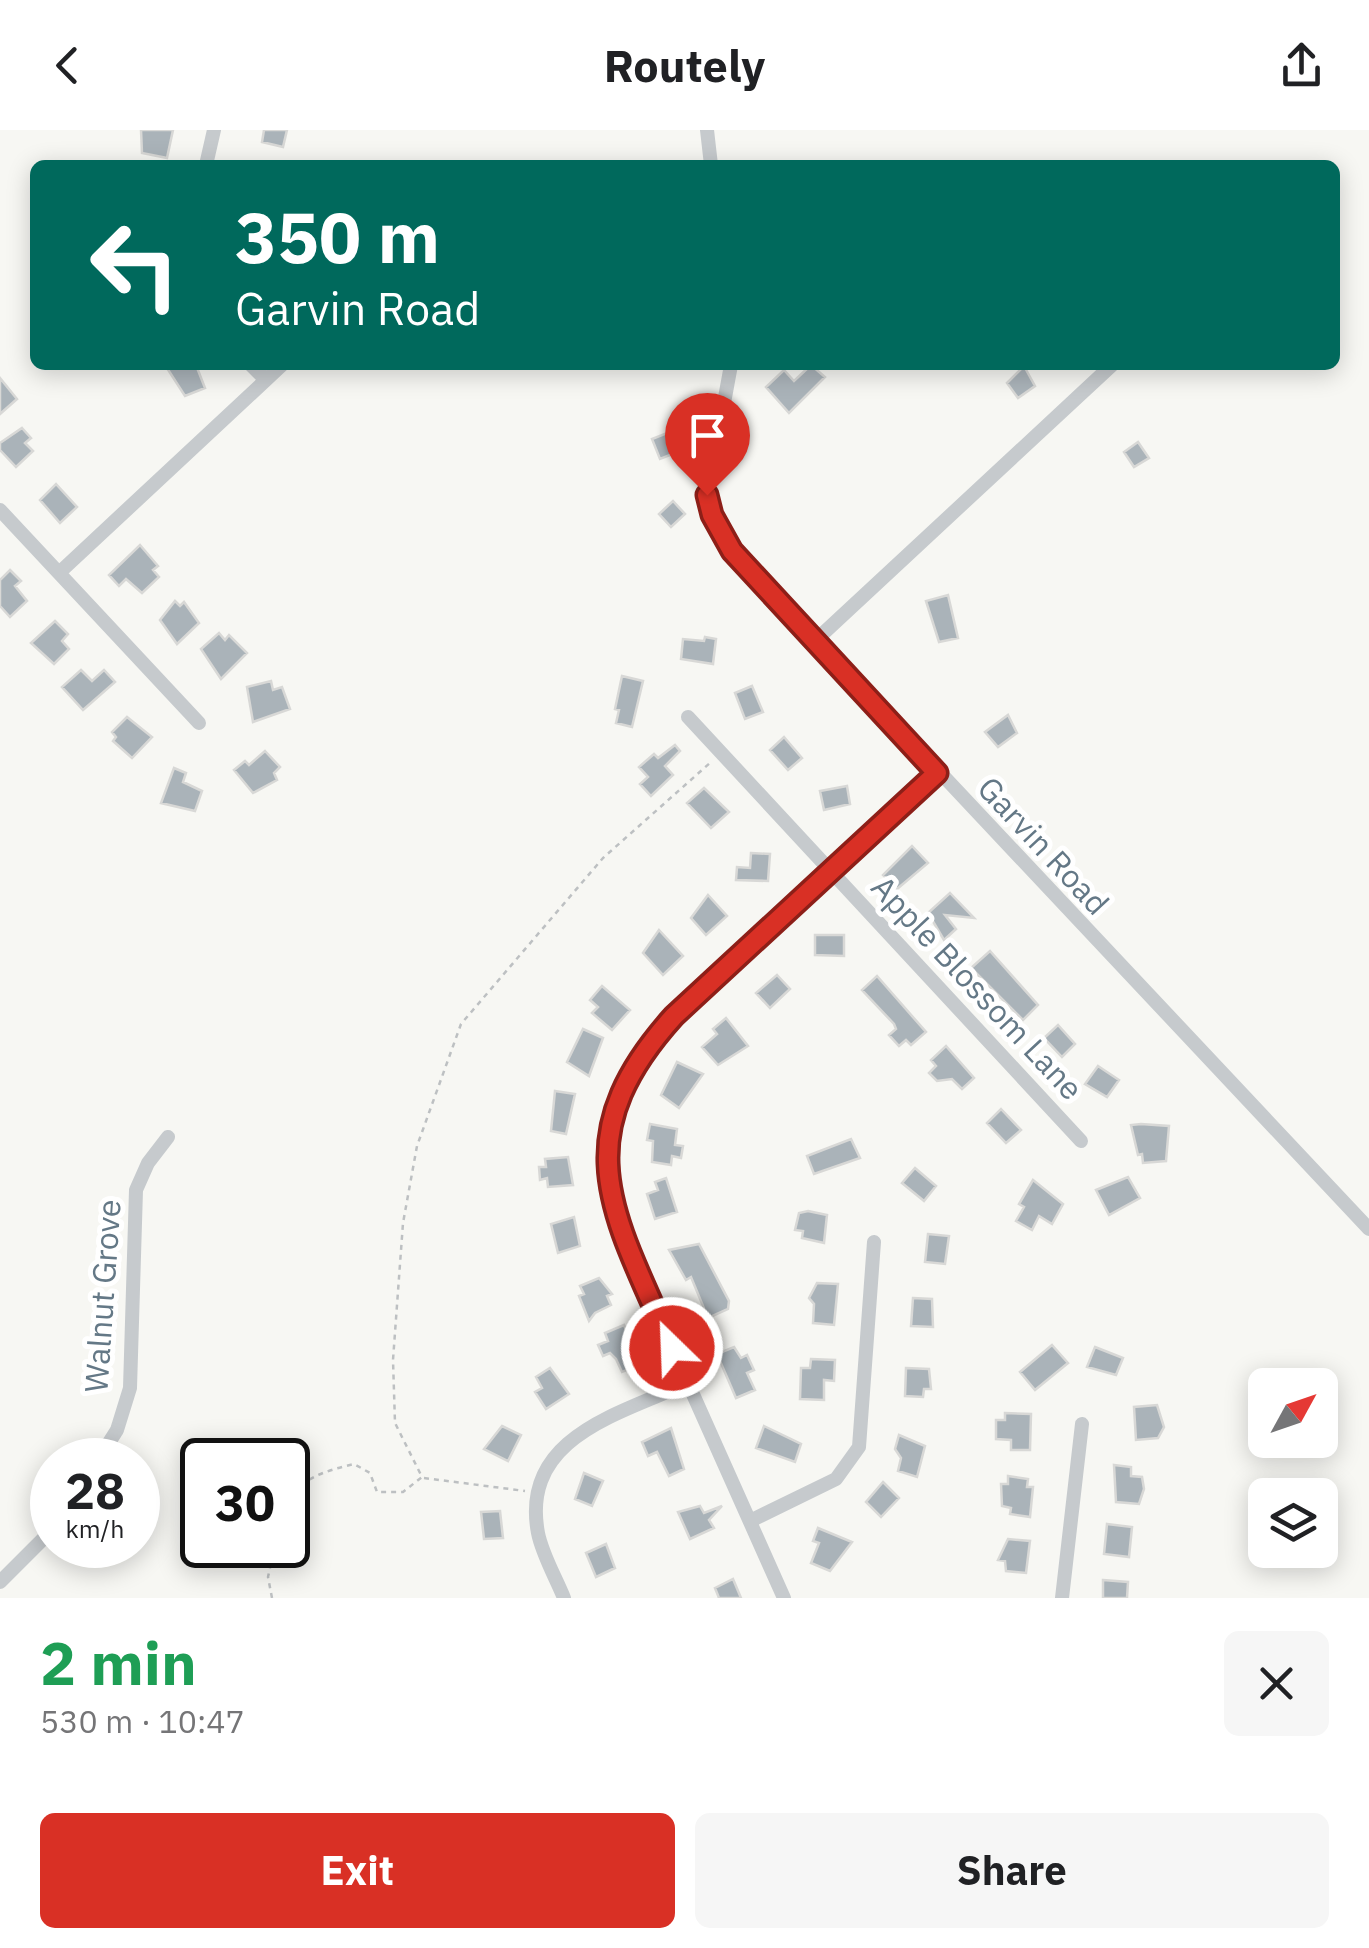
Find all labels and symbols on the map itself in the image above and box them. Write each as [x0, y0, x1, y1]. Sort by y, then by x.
pin [665, 393, 750, 496]
street label: Garvin Road [969, 767, 1119, 923]
street label: Apple Blossom Lane [863, 866, 1093, 1108]
street label: Walnut Grove [74, 1198, 130, 1394]
position arrow [620, 1296, 724, 1400]
north arrow [1248, 1368, 1338, 1458]
speed limit sign: 30 [180, 1438, 310, 1568]

